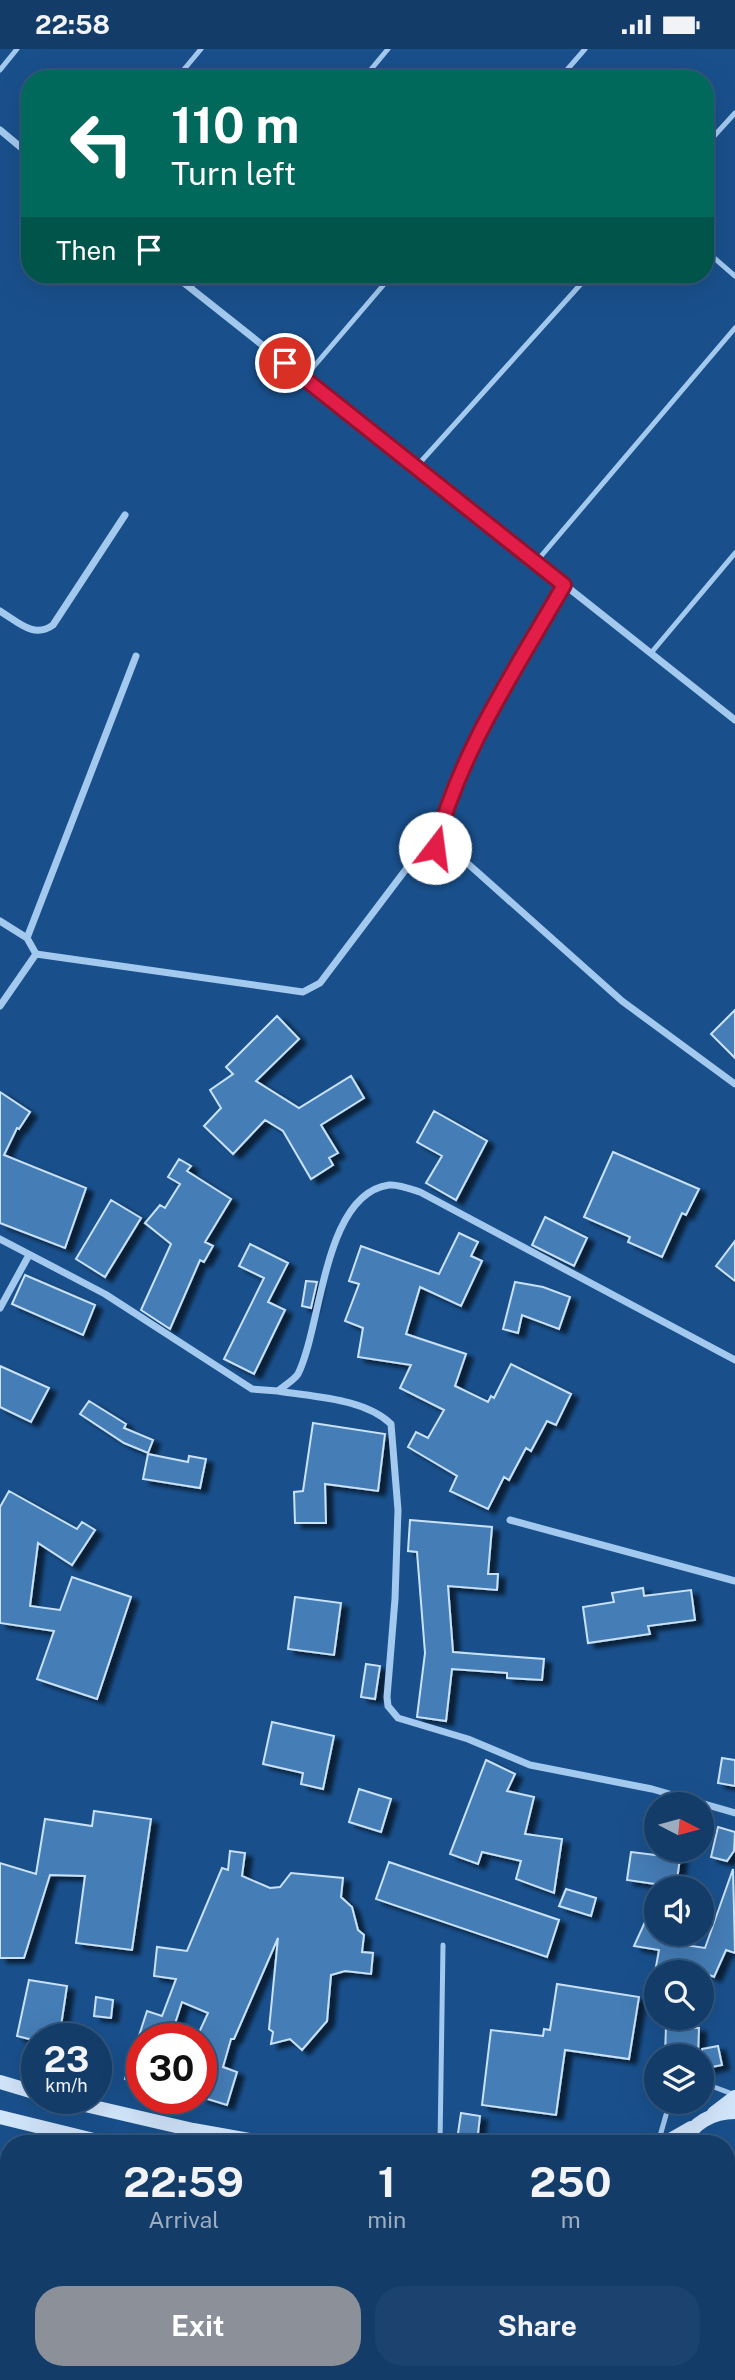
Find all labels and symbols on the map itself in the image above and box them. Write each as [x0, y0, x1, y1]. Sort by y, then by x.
pin [255, 333, 315, 393]
position arrow [398, 811, 472, 885]
north arrow [644, 1792, 714, 1862]
speed limit sign: 30 [126, 2023, 217, 2114]

